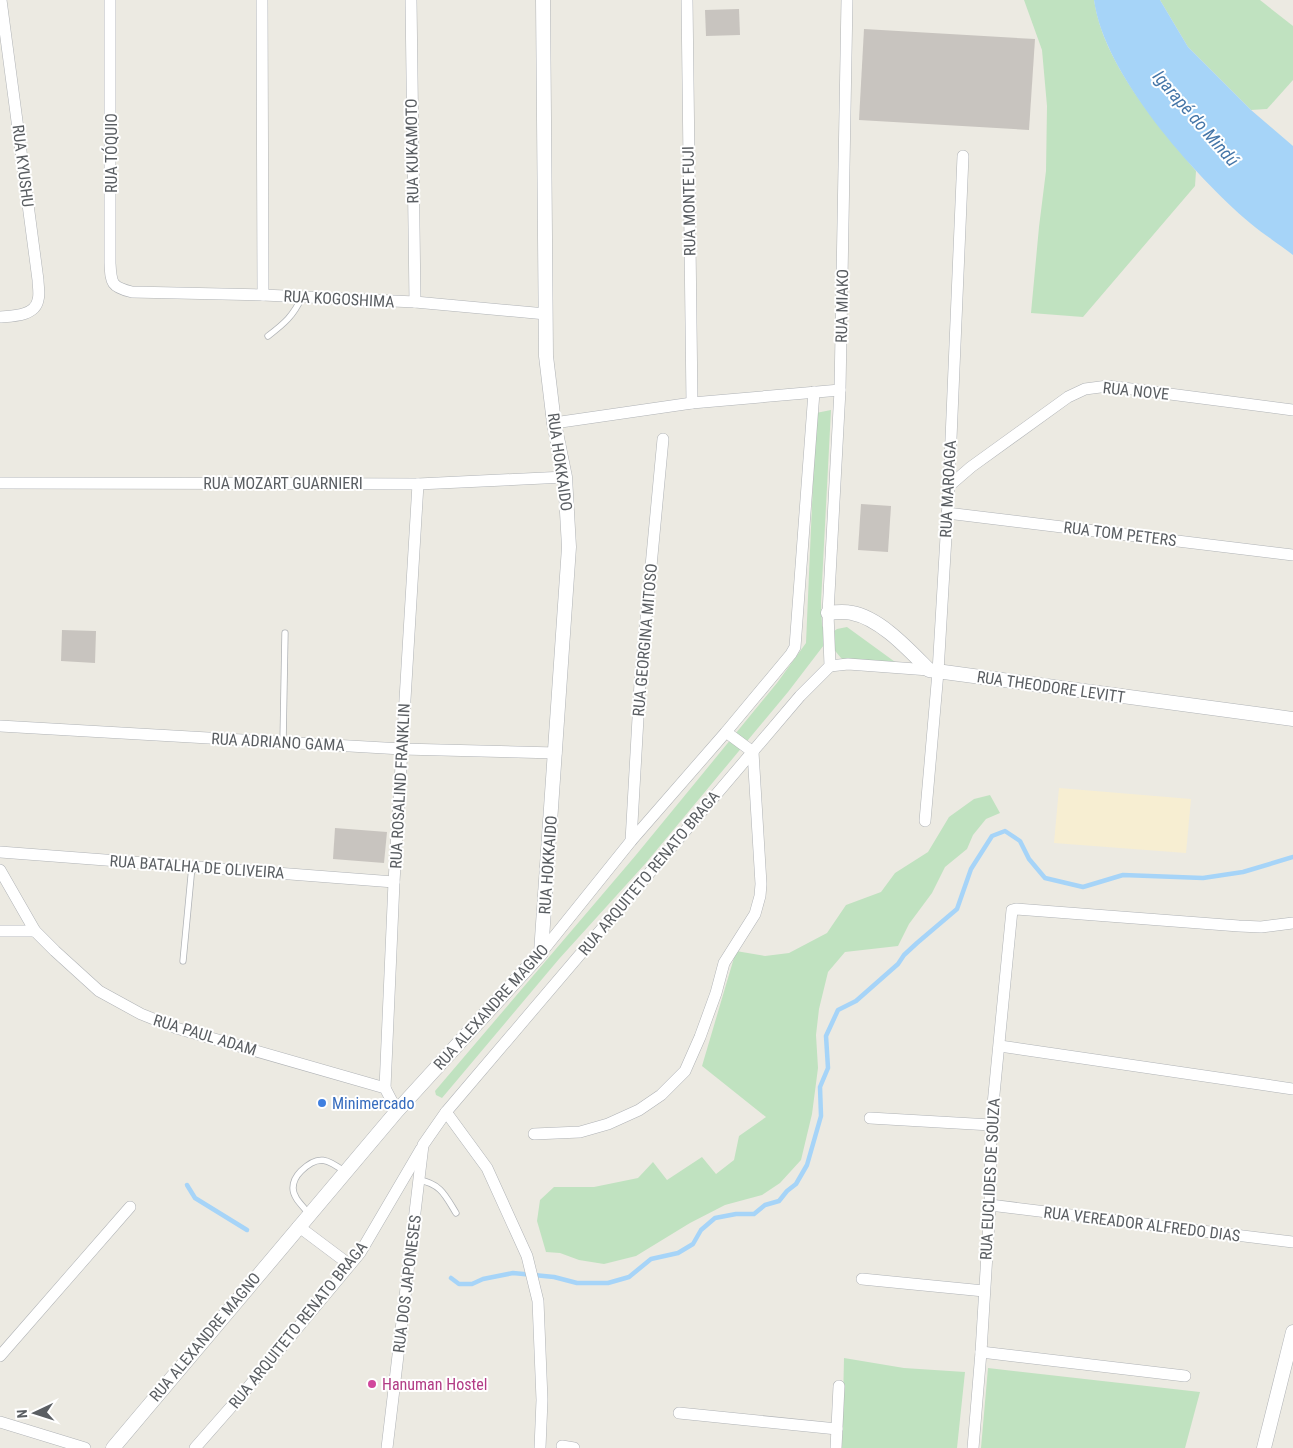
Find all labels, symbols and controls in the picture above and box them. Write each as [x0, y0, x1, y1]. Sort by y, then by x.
water label: Igarapé do Mindú [1149, 66, 1244, 171]
street label: RUA KUKAMOTO [402, 98, 422, 204]
street label: RUA TÓQUIO [101, 113, 121, 193]
street label: RUA KYUSHU [9, 124, 37, 208]
street label: RUA MONTE FUJI [679, 146, 699, 256]
street label: RUA MIAKO [832, 269, 852, 343]
street label: RUA KOGOSHIMA [283, 287, 395, 311]
street label: RUA NOVE [1102, 378, 1170, 404]
street label: RUA HOKKAIDO [544, 412, 576, 512]
street label: RUA MAROAGA [936, 440, 960, 538]
street label: RUA MOZART GUARNIERI [203, 474, 363, 493]
street label: RUA TOM PETERS [1063, 518, 1177, 550]
street label: RUA GEORGINA MITOSO [629, 563, 661, 717]
street label: RUA THEODORE LEVITT [976, 667, 1126, 707]
street label: RUA ROSALIND FRANKLIN [386, 703, 414, 869]
street label: RUA ADRIANO GAMA [211, 729, 345, 755]
street label: RUA ARQUITETO RENATO BRAGA [574, 787, 724, 959]
street label: RUA HOKKAIDO [535, 815, 561, 915]
street label: RUA BATALHA DE OLIVEIRA [109, 851, 285, 883]
street label: RUA ALEXANDRE MAGNO [430, 940, 552, 1074]
street label: RUA PAUL ADAM [151, 1010, 259, 1060]
place label: Minimercado [332, 1094, 414, 1113]
marker: Minimercado [316, 1097, 328, 1109]
street label: RUA EUCLIDES DE SOUZA [976, 1097, 1004, 1261]
street label: RUA VEREADOR ALFREDO DIAS [1043, 1203, 1241, 1245]
street label: RUA DOS JAPONESES [389, 1214, 425, 1354]
street label: RUA ARQUITETO RENATO BRAGA [225, 1238, 371, 1412]
street label: RUA ALEXANDRE MAGNO [145, 1269, 265, 1405]
place label: Hanuman Hostel [382, 1375, 487, 1394]
marker: Hanuman Hostel [366, 1378, 378, 1390]
north arrow [10, 1388, 60, 1438]
text: N [14, 1409, 30, 1419]

